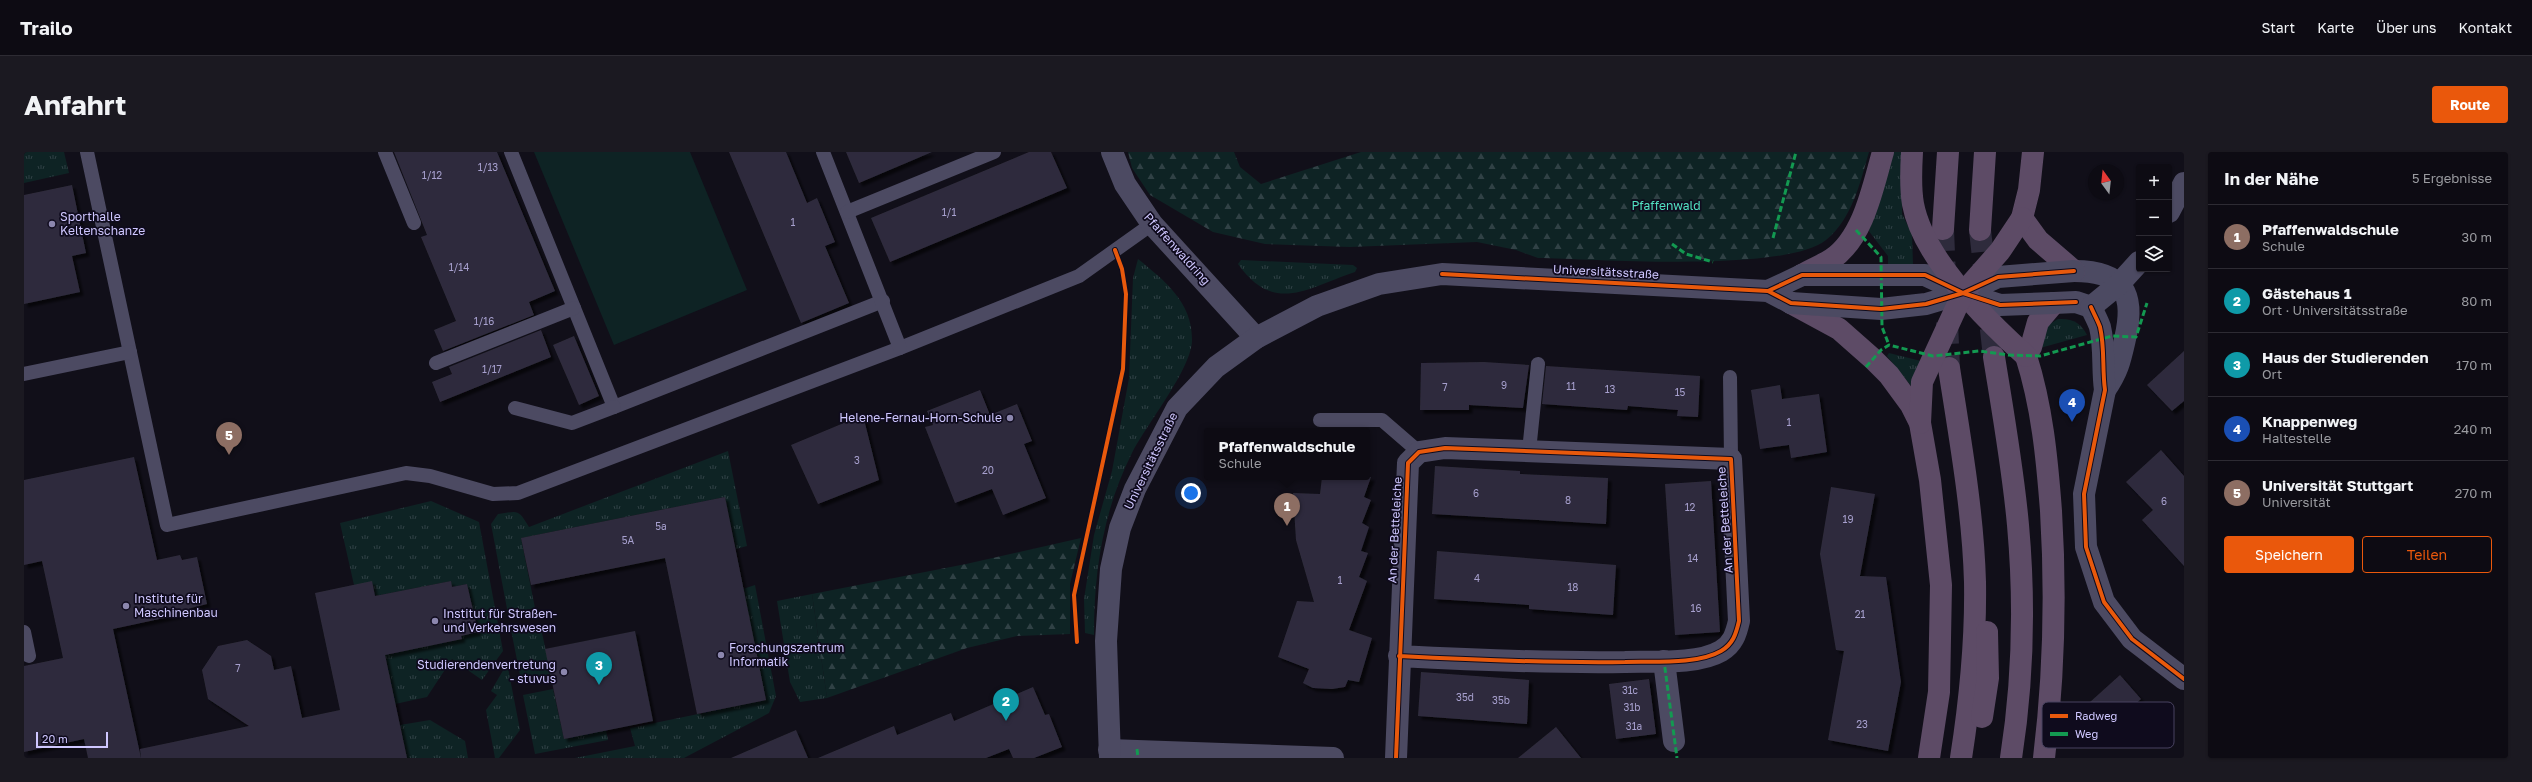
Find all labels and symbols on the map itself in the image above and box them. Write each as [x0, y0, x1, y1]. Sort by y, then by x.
house number: 1/13 [478, 161, 498, 173]
north arrow [2088, 164, 2124, 200]
house number: 1/12 [422, 169, 442, 181]
park label: Pfaffenwald [1631, 198, 1701, 213]
house number: 1/1 [942, 206, 956, 218]
place label: Sporthalle Keltenschanze [60, 209, 145, 238]
street label: Pfaffenwaldring [1141, 209, 1214, 288]
house number: 1 [791, 216, 796, 228]
marker: Sporthalle Keltenschanze [47, 219, 57, 229]
house number: 1/14 [449, 261, 469, 273]
street label: Universitätsstraße [1553, 261, 1659, 282]
house number: 1/16 [474, 315, 494, 327]
house number: 1/17 [482, 363, 502, 375]
house number: 9 [1501, 379, 1507, 391]
house number: 11 [1566, 380, 1576, 392]
house number: 7 [1442, 381, 1448, 393]
house number: 13 [1605, 383, 1615, 395]
house number: 15 [1675, 386, 1686, 398]
pin: 4 [2059, 389, 2085, 422]
place label: Helene-Fernau-Horn-Schule [839, 410, 1002, 425]
street label: Universitätsstraße [1121, 410, 1181, 512]
marker: Helene-Fernau-Horn-Schule [1005, 413, 1015, 423]
house number: 1 [1787, 416, 1792, 428]
pin: 5 [216, 422, 242, 455]
house number: 3 [854, 454, 860, 466]
house number: 20 [982, 464, 994, 476]
street label: An der Betteleiche [1713, 466, 1736, 574]
street label: An der Betteleiche [1384, 476, 1405, 584]
your location [1181, 483, 1201, 503]
house number: 6 [1473, 487, 1479, 499]
pin: 1 [1274, 493, 1300, 526]
house number: 8 [1565, 494, 1571, 506]
house number: 6 [2161, 495, 2167, 507]
house number: 12 [1685, 501, 1696, 513]
house number: 19 [1843, 513, 1853, 525]
house number: 5a [655, 520, 667, 532]
house number: 5A [622, 534, 635, 546]
house number: 14 [1688, 552, 1698, 564]
house number: 4 [1474, 572, 1480, 584]
house number: 1 [1338, 574, 1343, 586]
house number: 18 [1568, 581, 1578, 593]
place label: Institute für Maschinenbau [134, 591, 218, 620]
marker: Institute für Maschinenbau [121, 601, 131, 611]
house number: 16 [1691, 602, 1701, 614]
place label: Institut für Straßen- und Verkehrswesen [443, 606, 558, 635]
house number: 21 [1855, 608, 1865, 620]
marker: Institut für Straßen- und Verkehrswesen [430, 616, 440, 626]
place label: Forschungszentrum Informatik [729, 640, 844, 669]
marker: Forschungszentrum Informatik [716, 650, 726, 660]
pin: 3 [586, 652, 612, 685]
place label: Studierendenvertretung - stuvus [417, 657, 556, 686]
house number: 7 [235, 662, 241, 674]
marker: Studierendenvertretung - stuvus [559, 667, 569, 677]
house number: 31c [1622, 684, 1639, 696]
pin: 2 [993, 688, 1019, 721]
house number: 35d [1456, 691, 1474, 703]
house number: 35b [1492, 694, 1510, 706]
house number: 31b [1624, 701, 1640, 713]
legend [2042, 702, 2174, 748]
text: Radweg [2075, 709, 2117, 722]
house number: 23 [1856, 718, 1868, 730]
house number: 31a [1626, 720, 1642, 732]
text: Weg [2075, 727, 2098, 740]
scale bar [36, 730, 108, 749]

